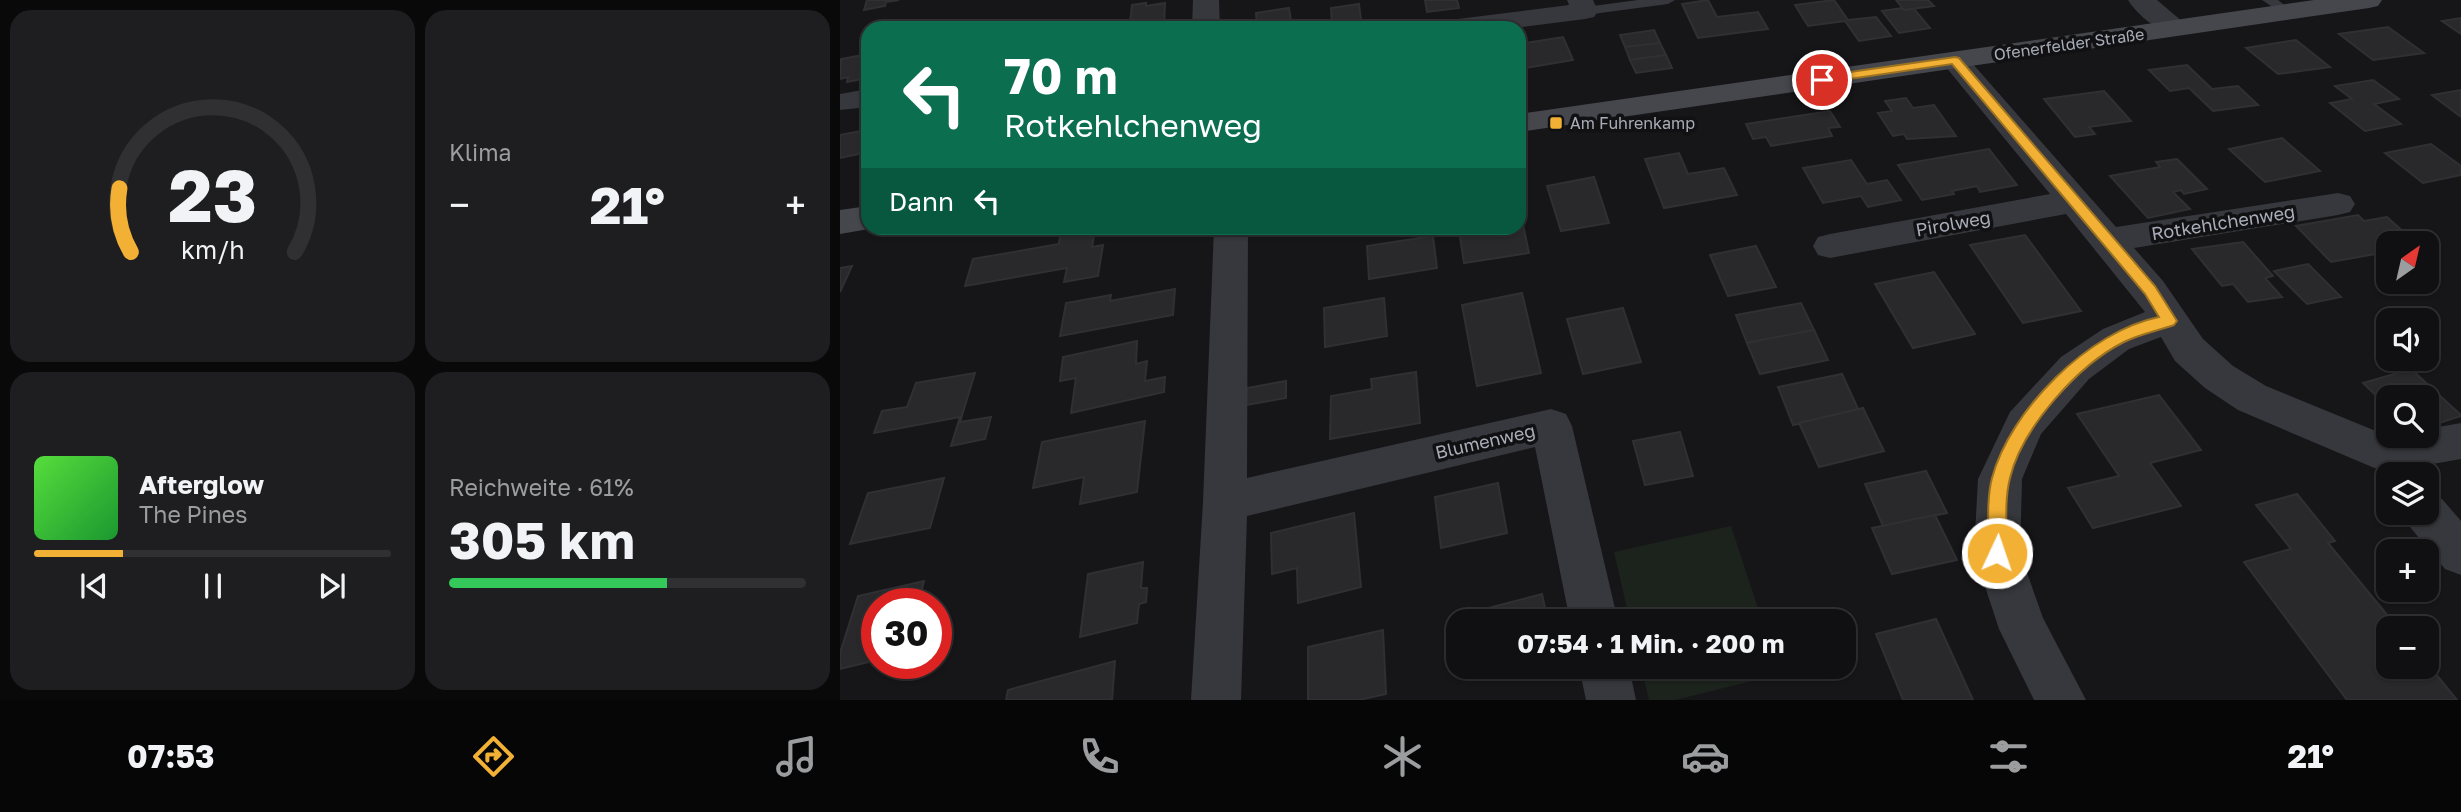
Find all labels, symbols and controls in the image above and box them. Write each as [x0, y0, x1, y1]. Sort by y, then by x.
street label: Ofenerfelder Straße [1992, 24, 2146, 64]
text: 70 m [1004, 46, 1118, 105]
icon: left [889, 49, 980, 140]
pin [1792, 50, 1852, 110]
icon: arrive [1803, 61, 1841, 99]
text: Rotkehlchenweg [1004, 106, 1262, 144]
place label: Am Fuhrenkamp [1570, 113, 1695, 133]
marker: Am Fuhrenkamp [1548, 115, 1564, 131]
text: Klima [449, 138, 512, 166]
text: 23 [168, 151, 257, 238]
text: 21° [590, 173, 665, 235]
text: − [449, 182, 470, 227]
text: + [785, 182, 806, 227]
icon: left [968, 182, 1006, 220]
text: Dann [889, 186, 954, 217]
street label: Rotkehlchenweg [2150, 200, 2296, 244]
street label: Pirolweg [1914, 206, 1992, 240]
north arrow [2376, 231, 2440, 294]
map controls [2376, 231, 2439, 679]
text: km/h [181, 234, 244, 265]
button: sound [2376, 308, 2439, 371]
button: search [2376, 385, 2439, 448]
street label: Blumenweg [1433, 419, 1537, 463]
button: layers [2376, 462, 2439, 525]
text: Afterglow [139, 469, 264, 500]
text: Reichweite · 61% [449, 473, 634, 501]
text: The Pines [139, 500, 247, 528]
text: 305 km [449, 508, 635, 570]
position arrow [1960, 516, 2034, 590]
button: + [2376, 539, 2439, 602]
icon: previous [75, 567, 113, 605]
icon: pause [194, 567, 232, 605]
icon: next [313, 567, 351, 605]
speed limit sign: 30 [861, 588, 952, 679]
button: − [2376, 616, 2439, 679]
text: 07:54 · 1 Min. · 200 m [1517, 628, 1785, 659]
icon: directions [469, 732, 518, 781]
icon: music [772, 732, 821, 781]
icon: phone [1075, 732, 1124, 781]
icon: climate [1378, 732, 1427, 781]
icon: car [1681, 732, 1730, 781]
icon: filters [1984, 732, 2033, 781]
text: 07:53 [127, 737, 215, 775]
text: 21° [2288, 737, 2334, 775]

